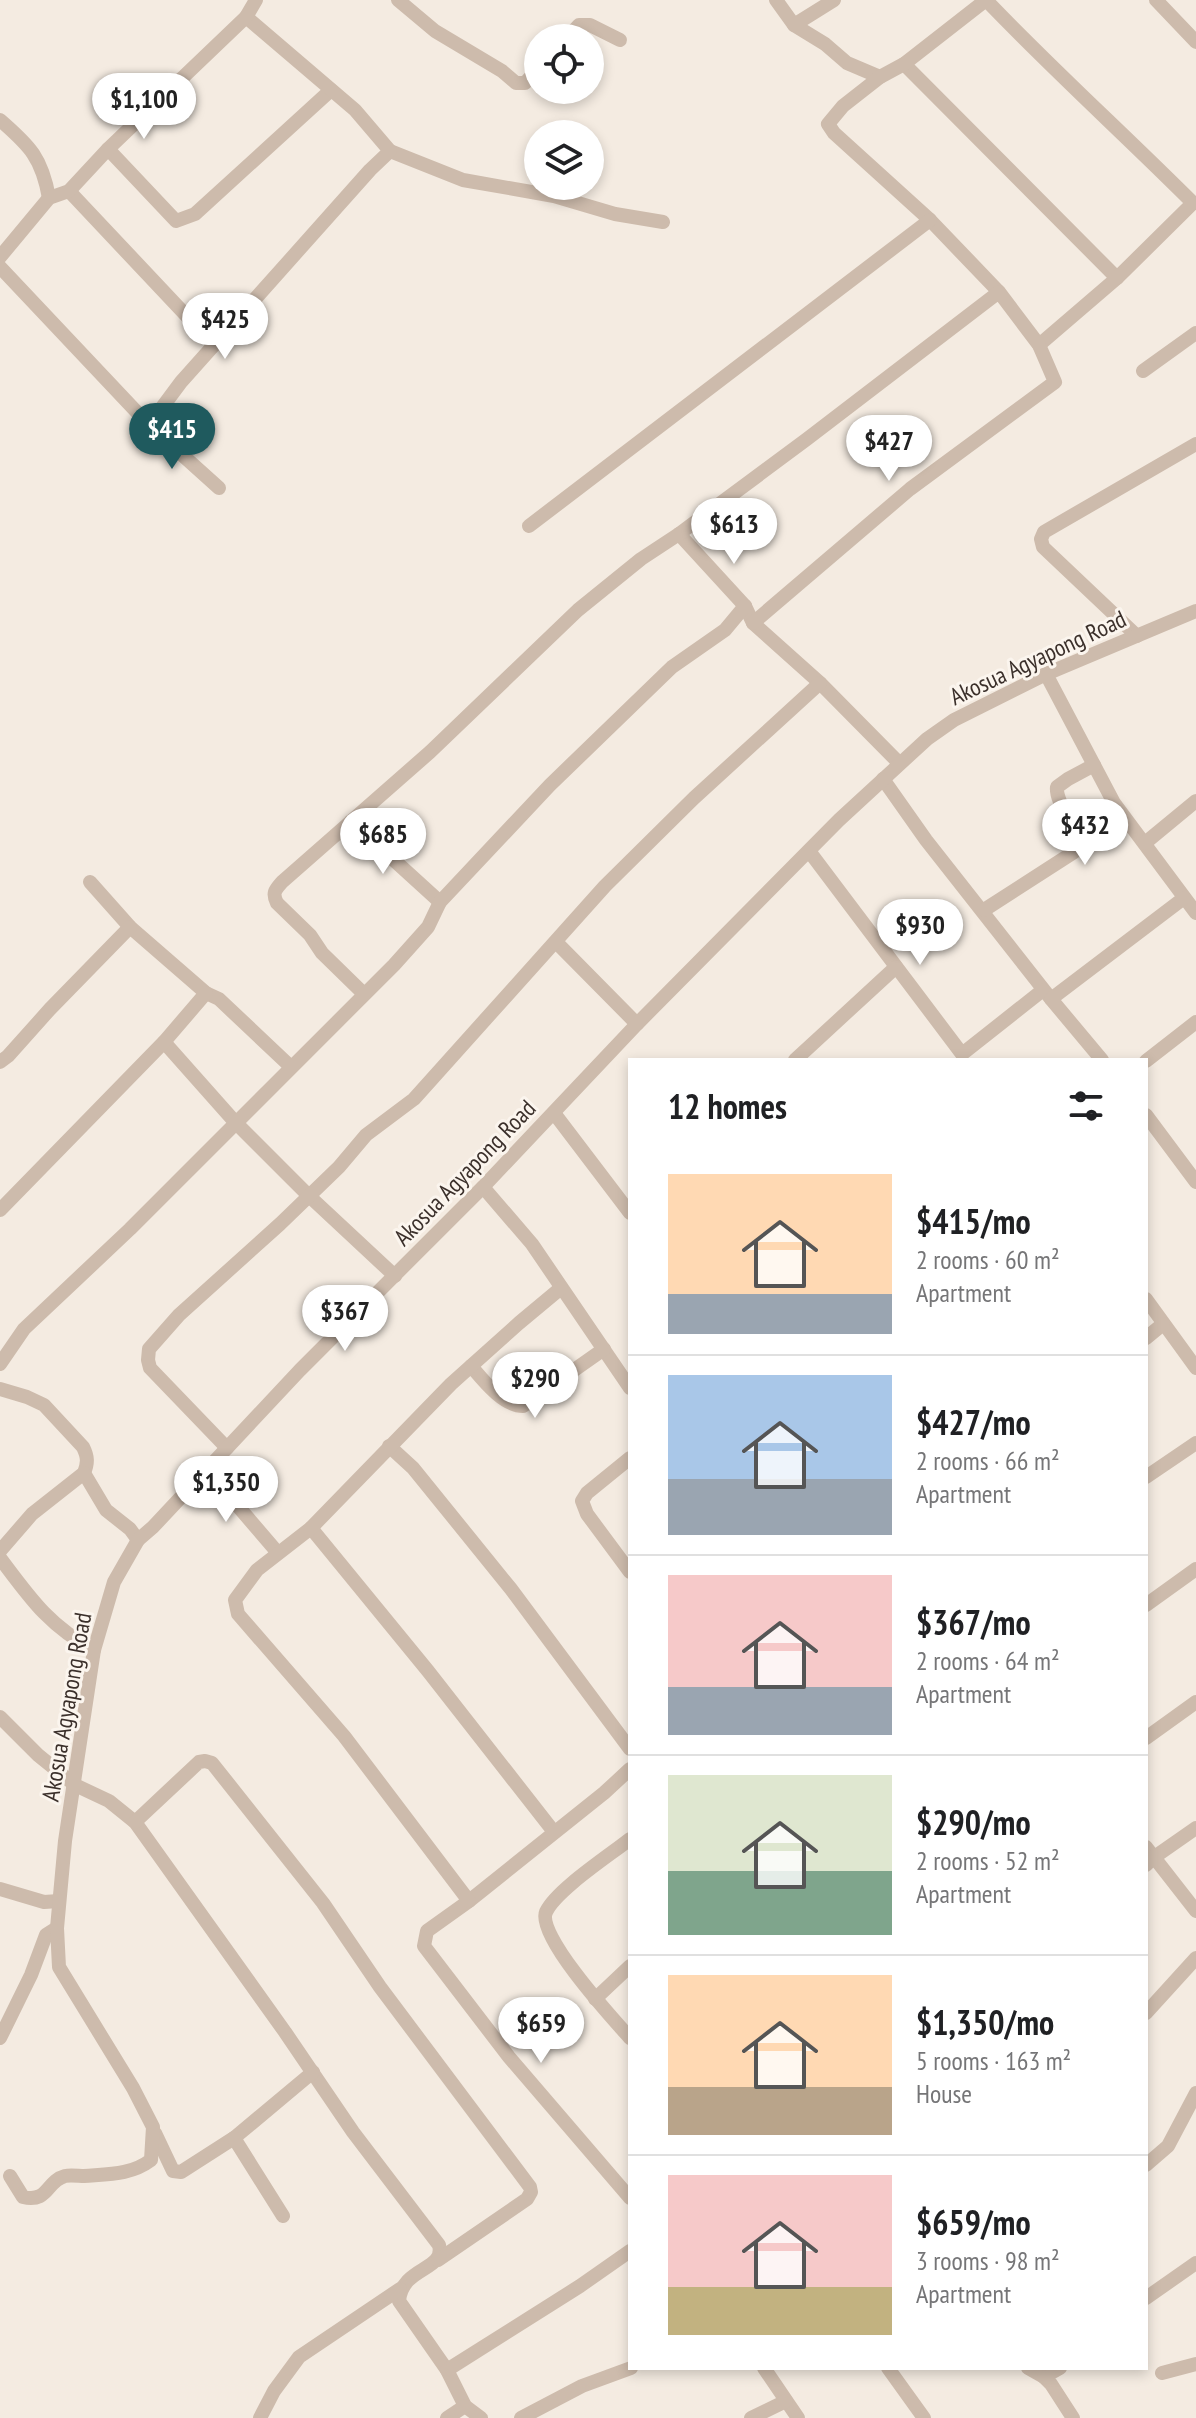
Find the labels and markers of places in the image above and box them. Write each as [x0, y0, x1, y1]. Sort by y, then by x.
pin: $1,100 [79, 73, 209, 141]
pin: $425 [178, 293, 272, 361]
pin: $415 [125, 403, 219, 471]
pin: $427 [842, 415, 936, 483]
pin: $613 [687, 498, 781, 566]
pin: $432 [1038, 799, 1132, 867]
pin: $685 [336, 808, 430, 876]
pin: $930 [873, 899, 967, 967]
pin: $367 [298, 1285, 392, 1353]
pin: $290 [488, 1352, 582, 1420]
pin: $1,350 [161, 1456, 291, 1524]
pin: $659 [494, 1997, 588, 2065]

